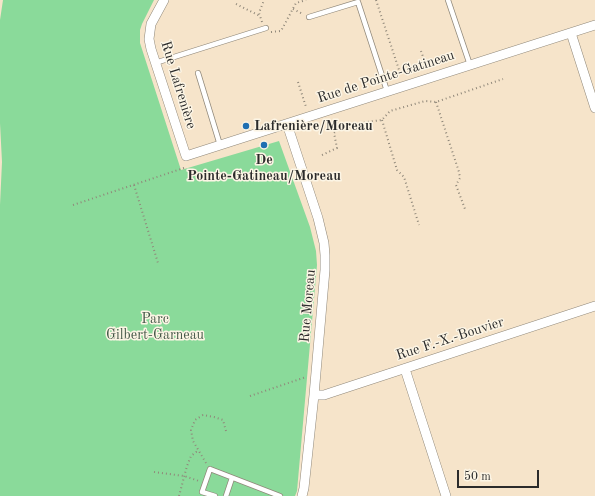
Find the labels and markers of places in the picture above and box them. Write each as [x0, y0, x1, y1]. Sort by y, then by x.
place label: Lafrenière/Moreau [254, 118, 373, 134]
marker: Lafrenière/Moreau [241, 121, 251, 131]
marker: De Pointe-Gatineau/Moreau [259, 140, 269, 150]
place label: De Pointe-Gatineau/Moreau [187, 152, 341, 184]

